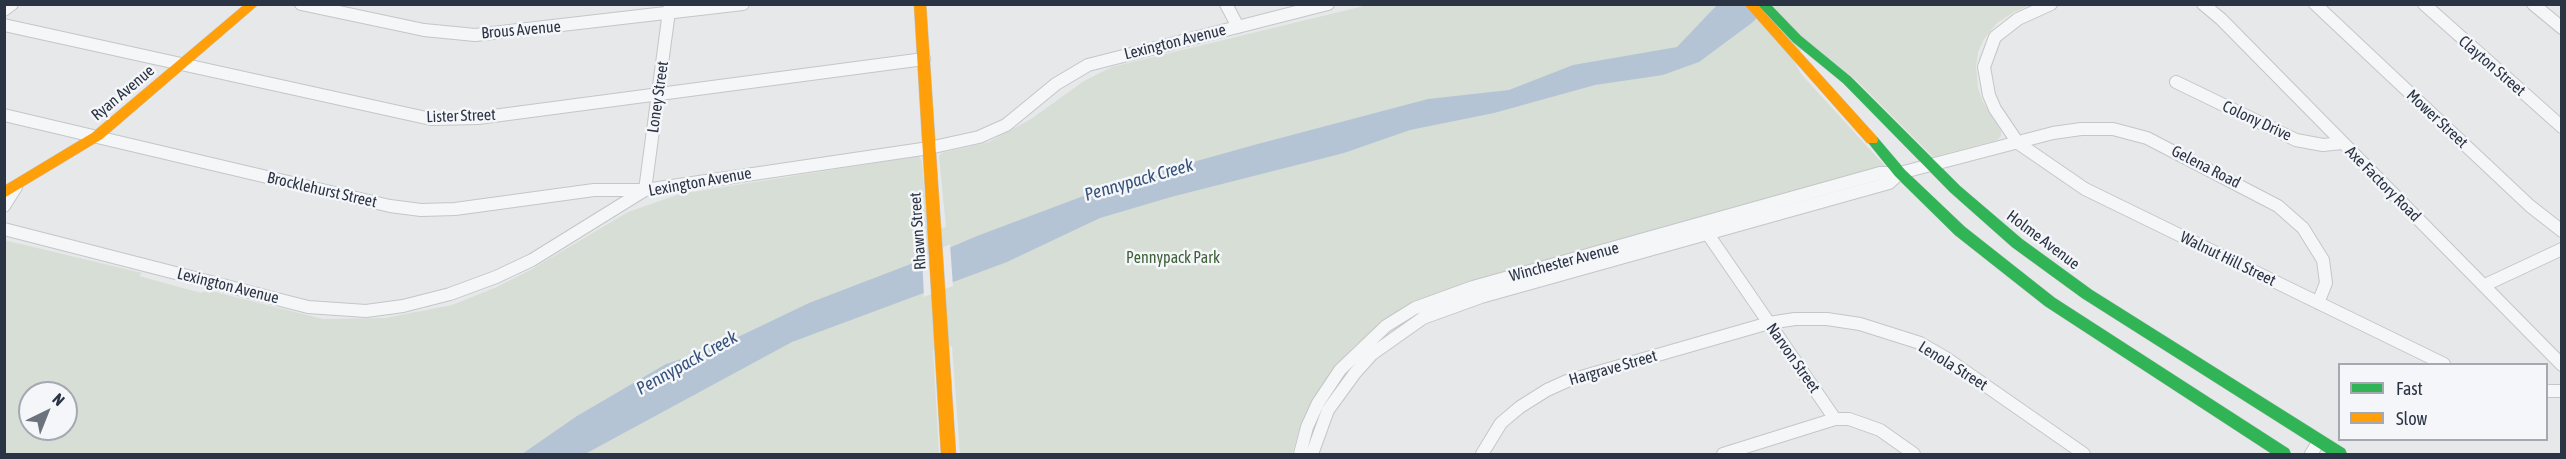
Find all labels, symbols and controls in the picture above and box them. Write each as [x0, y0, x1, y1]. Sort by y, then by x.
street label: Brous Avenue [480, 17, 562, 43]
street label: Lexington Avenue [1122, 20, 1228, 64]
street label: Clayton Street [2455, 32, 2529, 100]
street label: Loney Street [643, 60, 673, 134]
street label: Ryan Avenue [88, 61, 158, 125]
street label: Mower Street [2402, 86, 2472, 152]
street label: Colony Drive [2219, 97, 2295, 145]
street label: Lister Street [426, 105, 496, 127]
street label: Gelena Road [2168, 141, 2244, 193]
street label: Axe Factory Road [2341, 142, 2425, 226]
water label: Pennypack Creek [1082, 154, 1196, 206]
street label: Lexington Avenue [647, 163, 753, 201]
street label: Brocklehurst Street [265, 168, 379, 212]
street label: Rhawn Street [906, 192, 930, 270]
street label: Holme Avenue [2003, 206, 2083, 274]
street label: Walnut Hill Street [2177, 228, 2279, 290]
street label: Winchester Avenue [1507, 238, 1621, 286]
park label: Pennypack Park [1126, 248, 1220, 268]
street label: Lexington Avenue [175, 264, 281, 308]
street label: Narvon Street [1762, 319, 1824, 397]
water label: Pennypack Creek [633, 326, 741, 400]
street label: Lenola Street [1915, 337, 1991, 395]
street label: Hargrave Street [1567, 346, 1659, 390]
legend [2338, 363, 2548, 441]
text: Fast [2396, 378, 2423, 399]
north arrow [18, 381, 78, 441]
text: N [49, 389, 69, 409]
text: Slow [2396, 408, 2427, 429]

